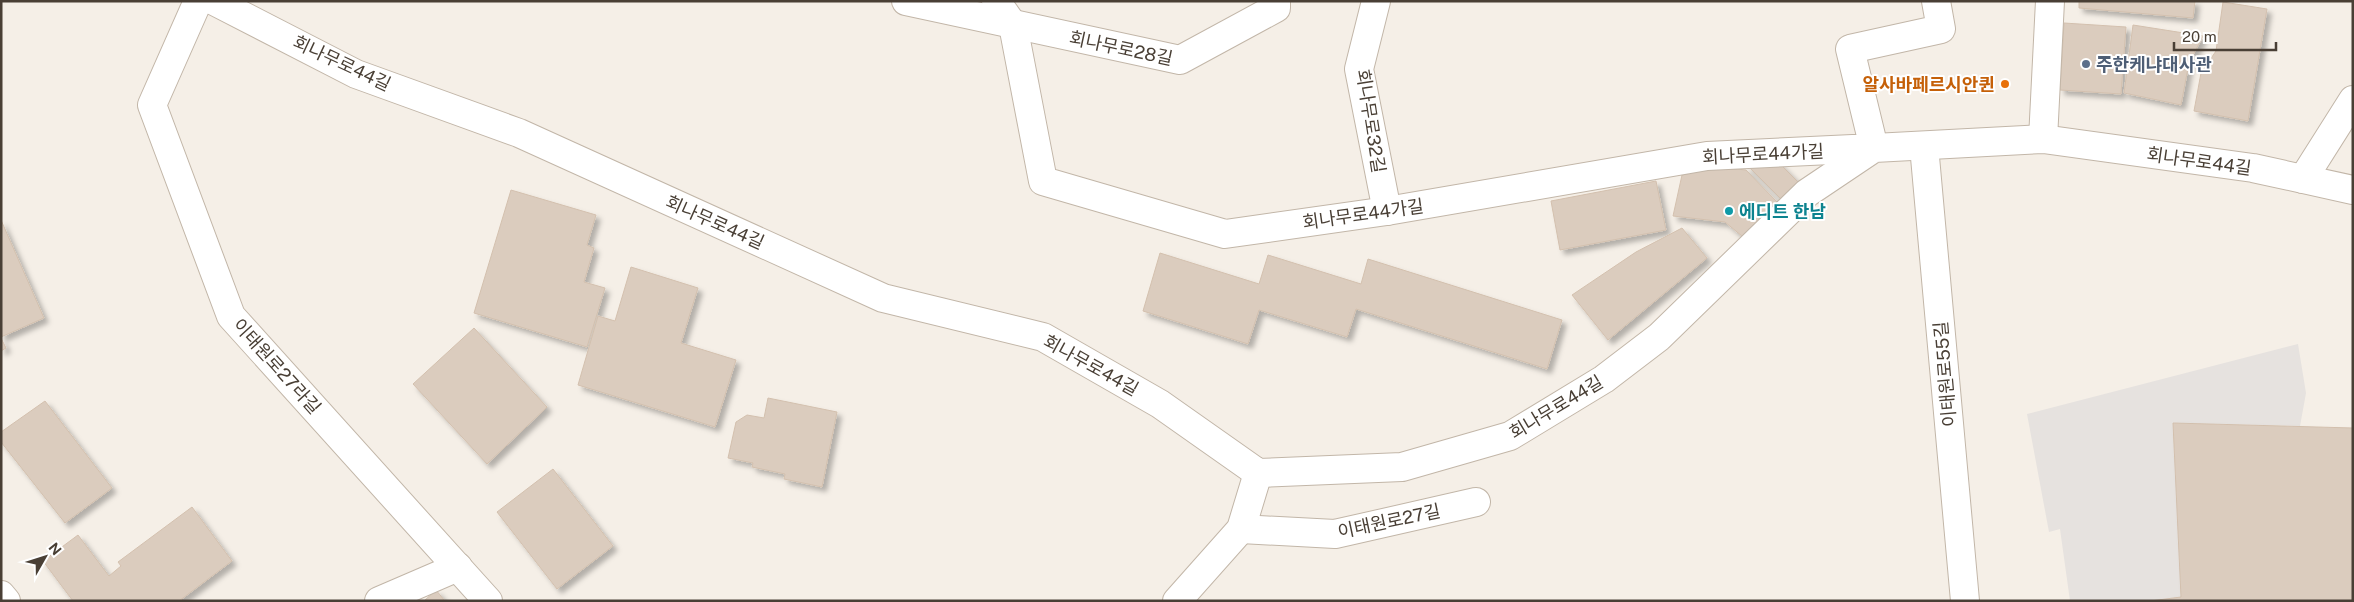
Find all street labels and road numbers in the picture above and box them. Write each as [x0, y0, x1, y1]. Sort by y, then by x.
street label: 회나무로28길 [1067, 27, 1175, 69]
street label: 회나무로44길 [290, 31, 394, 95]
street label: 회나무로32길 [1352, 68, 1390, 174]
street label: 회나무로44가길 [1702, 140, 1824, 168]
street label: 회나무로44길 [2145, 143, 2253, 179]
street label: 회나무로44길 [663, 191, 767, 253]
street label: 회나무로44가길 [1301, 195, 1425, 233]
street label: 이태원로27라길 [229, 314, 325, 418]
street label: 이태원로55길 [1930, 320, 1960, 428]
street label: 회나무로44길 [1040, 330, 1142, 400]
street label: 회나무로44길 [1505, 371, 1607, 443]
street label: 이태원로27길 [1336, 500, 1442, 542]

